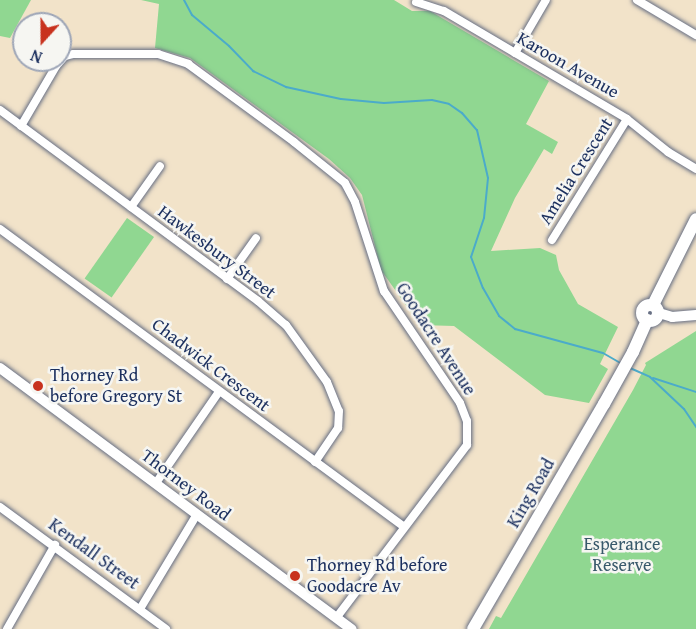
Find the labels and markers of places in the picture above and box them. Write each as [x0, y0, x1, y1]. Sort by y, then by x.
place label: Thorney Rd before Gregory St [50, 365, 182, 407]
marker: Thorney Rd before Gregory St [31, 379, 45, 393]
place label: Thorney Rd before Goodacre Av [307, 555, 448, 598]
marker: Thorney Rd before Goodacre Av [288, 569, 302, 583]

